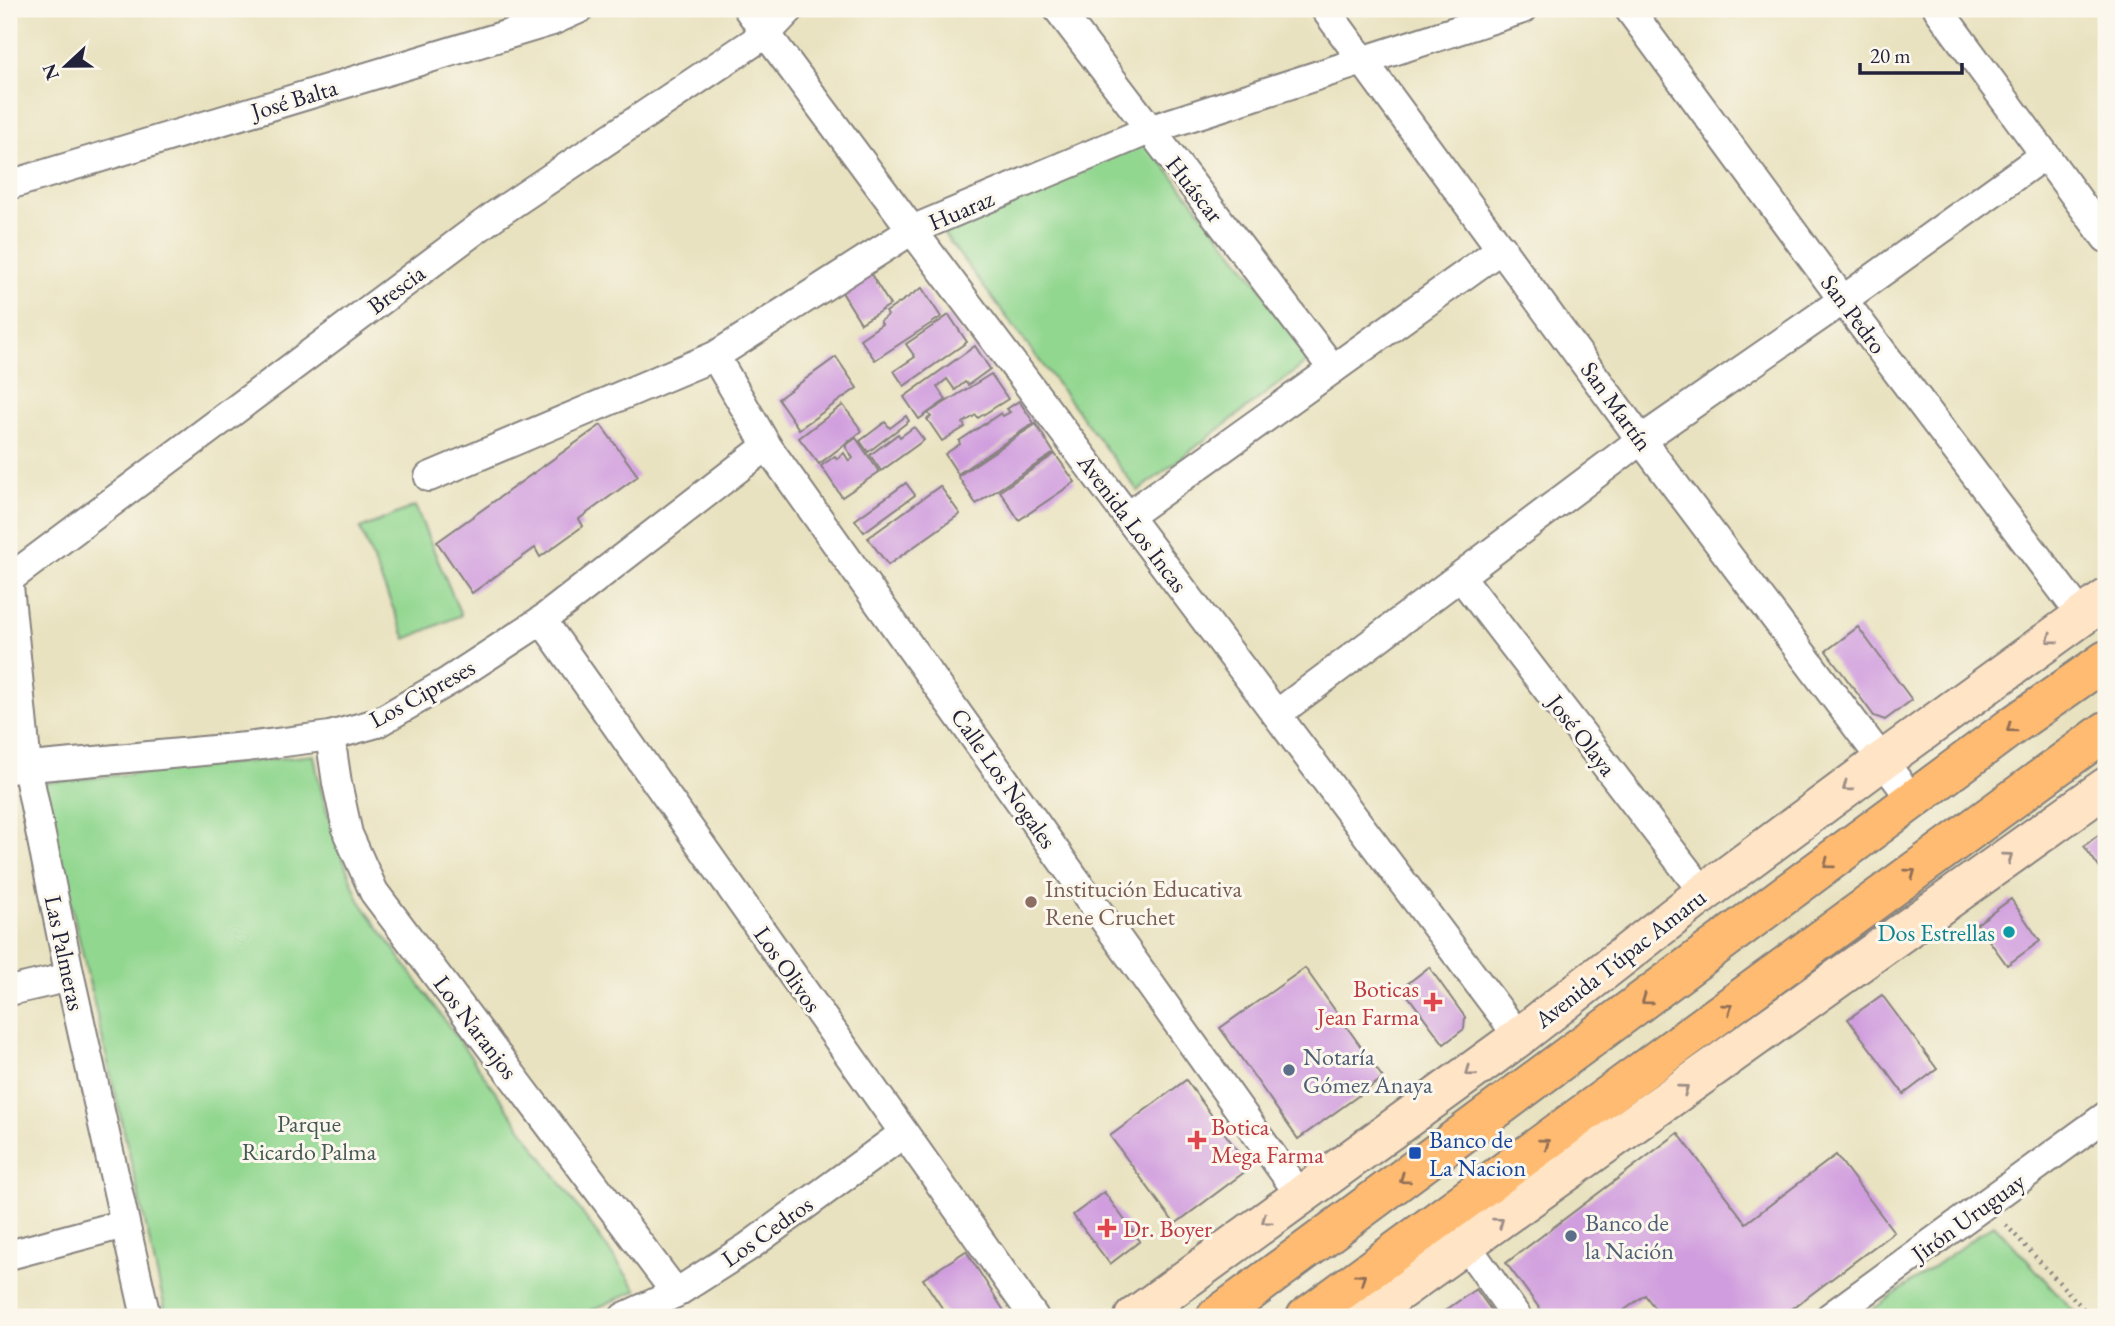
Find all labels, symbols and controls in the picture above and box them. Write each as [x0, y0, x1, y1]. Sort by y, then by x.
north arrow [32, 32, 102, 102]
scale bar [1860, 32, 1961, 76]
text: 20 m [1870, 42, 1911, 69]
text: N [36, 60, 65, 84]
street label: José Balta [245, 71, 341, 127]
street label: Huáscar [1159, 149, 1231, 229]
street label: Huaraz [924, 182, 998, 238]
street label: Brescia [361, 257, 431, 321]
street label: San Pedro [1814, 268, 1894, 360]
street label: San Martín [1574, 355, 1660, 457]
street label: Avenida Los Incas [1070, 447, 1195, 598]
one-way arrow [2046, 631, 2059, 643]
street label: Los Cipreses [364, 651, 480, 735]
street label: José Olaya [1539, 686, 1624, 782]
street label: Calle Los Nogales [944, 702, 1064, 854]
one-way arrow [2006, 719, 2018, 732]
one-way arrow [1842, 778, 1855, 791]
one-way arrow [2000, 853, 2013, 865]
one-way arrow [1823, 856, 1836, 868]
one-way arrow [1903, 869, 1916, 881]
place label: Institución Educativa Rene Cruchet [1045, 873, 1242, 932]
street label: Avenida Túpac Amaru [1527, 881, 1712, 1035]
street label: Las Palmeras [38, 893, 92, 1013]
marker: Institución Educativa Rene Cruchet [1023, 894, 1039, 910]
place label: Dos Estrellas [1877, 917, 1995, 948]
street label: Los Olivos [747, 920, 829, 1018]
marker: Dos Estrellas [2001, 924, 2017, 940]
street label: Los Naranjos [427, 969, 525, 1085]
place label: Boticas Jean Farma [1315, 973, 1419, 1032]
one-way arrow [1641, 991, 1654, 1004]
marker: Boticas Jean Farma [1425, 994, 1441, 1010]
one-way arrow [1720, 1004, 1733, 1016]
place label: Notaría Gómez Anaya [1303, 1041, 1433, 1100]
marker: Notaría Gómez Anaya [1281, 1062, 1297, 1078]
one-way arrow [1465, 1064, 1478, 1076]
one-way arrow [1676, 1085, 1689, 1097]
park label: Parque Ricardo Palma [242, 1108, 377, 1167]
place label: Botica Mega Farma [1211, 1111, 1324, 1170]
place label: Banco de La Nacion [1429, 1124, 1527, 1183]
marker: Botica Mega Farma [1189, 1132, 1205, 1148]
one-way arrow [1537, 1139, 1550, 1151]
marker: Banco de La Nacion [1407, 1145, 1423, 1161]
street label: Jirón Uruguay [1904, 1165, 2031, 1270]
one-way arrow [1399, 1170, 1411, 1183]
street label: Los Cedros [715, 1188, 819, 1274]
place label: Banco de la Nación [1585, 1207, 1674, 1266]
one-way arrow [1261, 1212, 1274, 1224]
place label: Dr. Boyer [1123, 1213, 1212, 1244]
marker: Dr. Boyer [1097, 1218, 1117, 1238]
one-way arrow [1491, 1218, 1504, 1230]
marker: Banco de la Nación [1563, 1228, 1579, 1244]
one-way arrow [1353, 1274, 1366, 1286]

